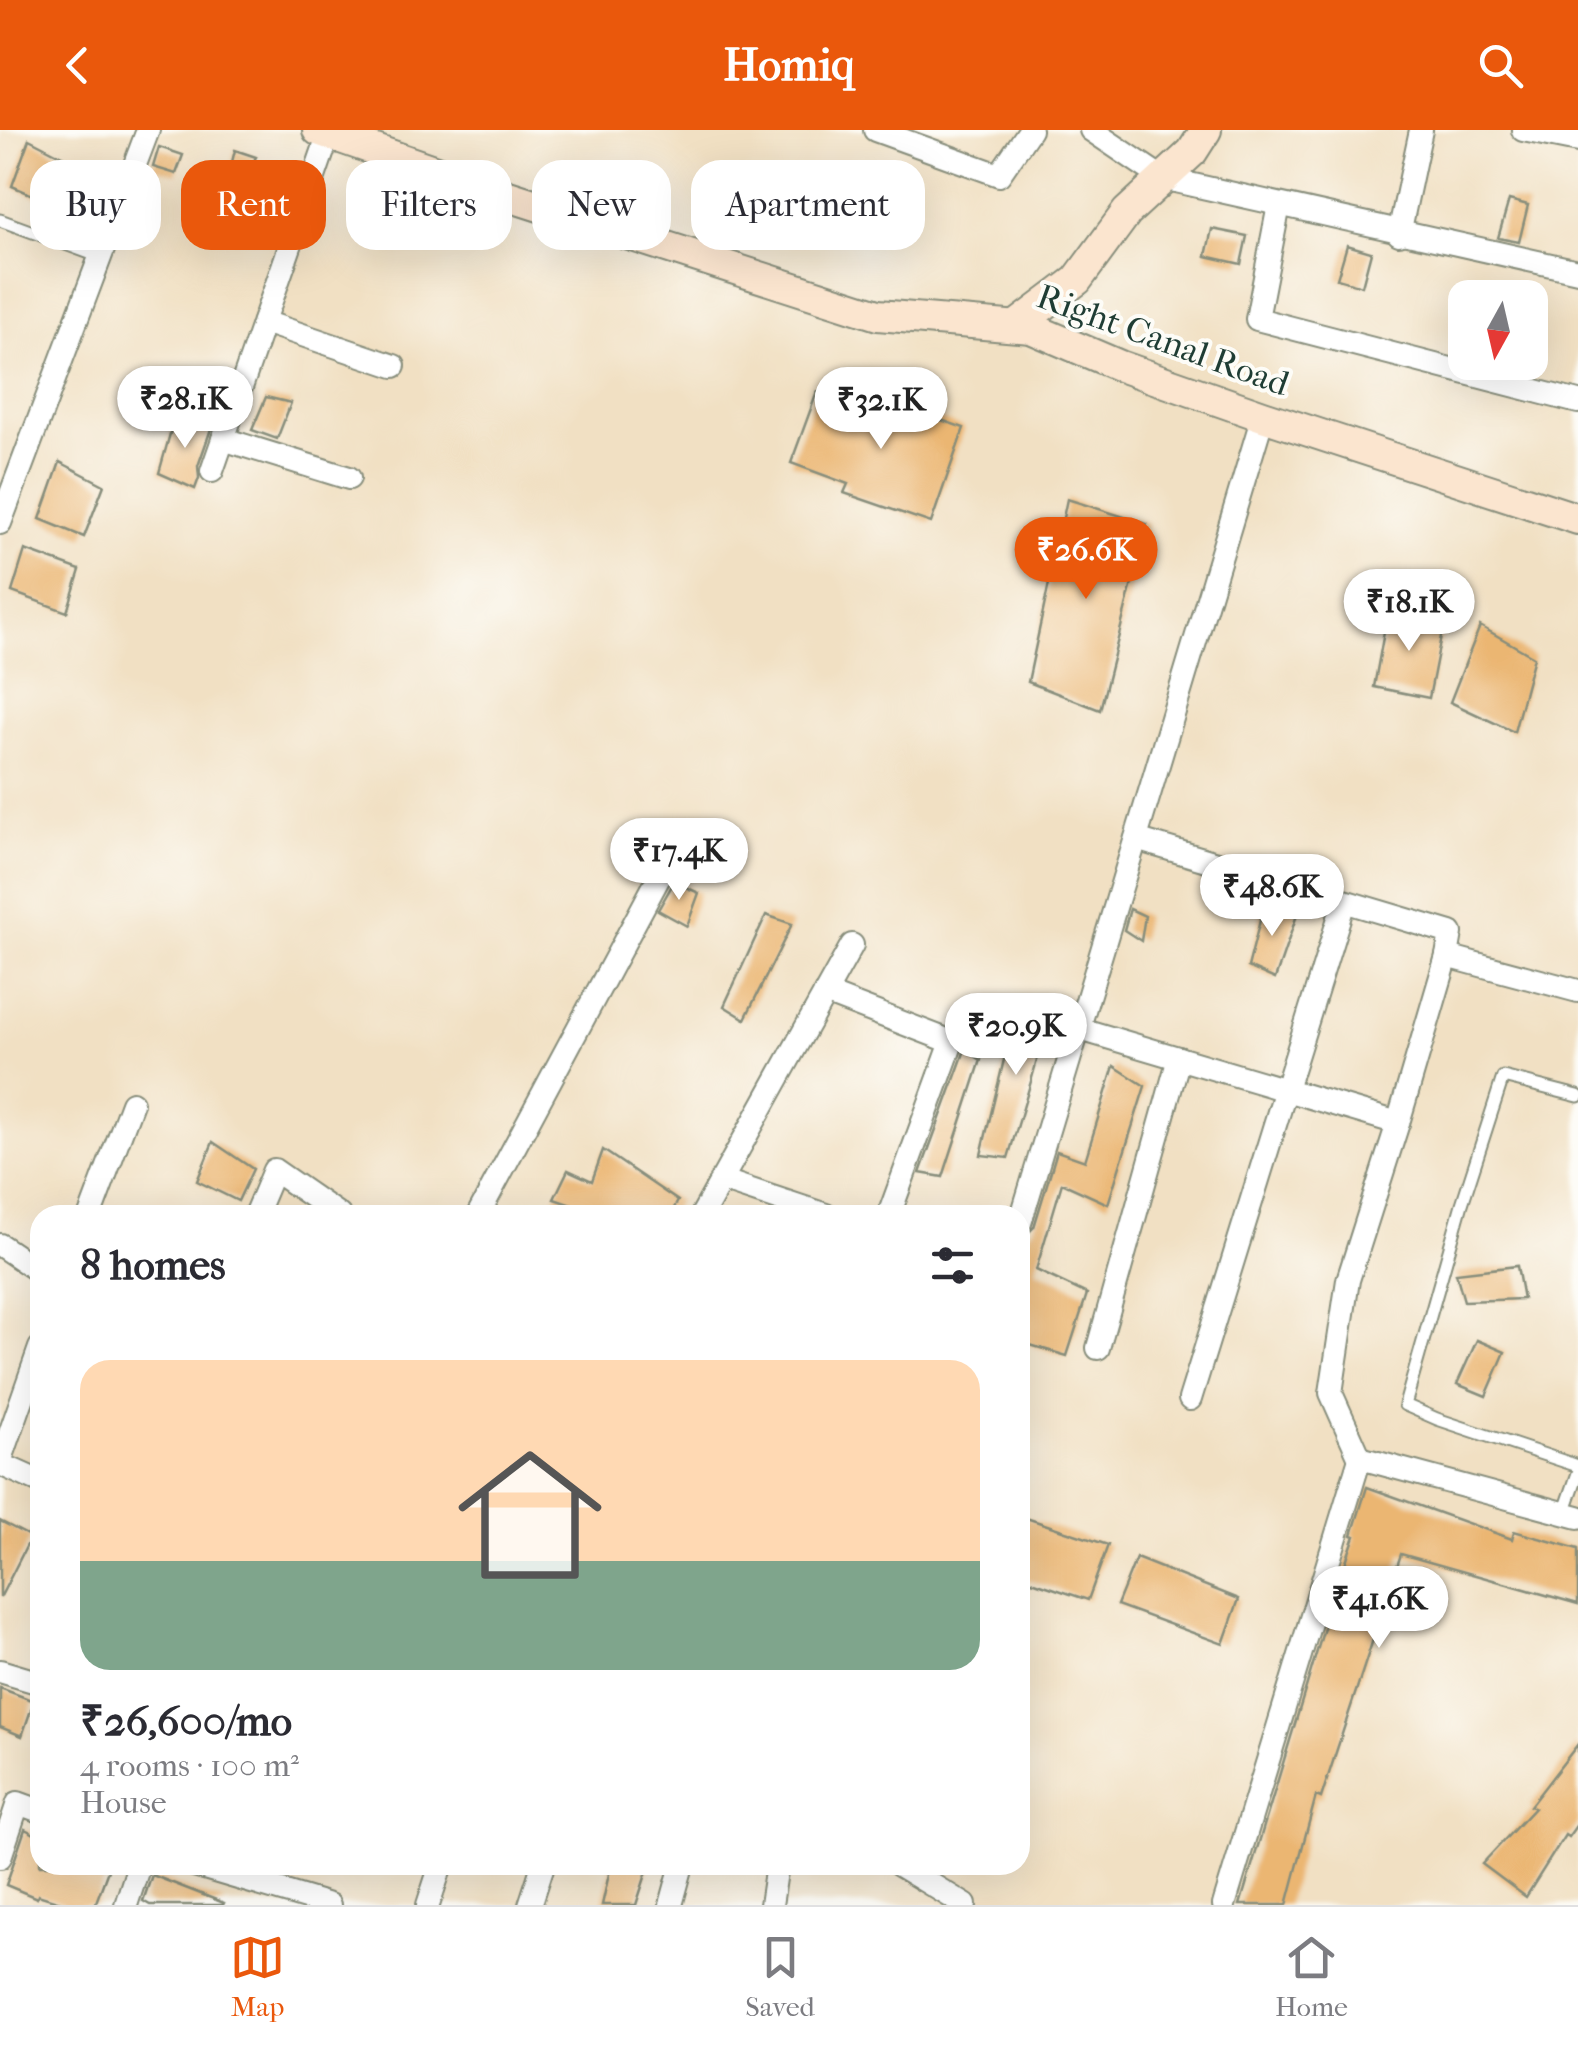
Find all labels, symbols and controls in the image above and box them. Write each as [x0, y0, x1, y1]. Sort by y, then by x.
icon: back [50, 38, 105, 93]
icon: search [1473, 38, 1528, 93]
text: Homiq [723, 39, 855, 92]
chip: Buy [30, 160, 161, 250]
chip: Rent [181, 160, 326, 250]
chip: Filters [346, 160, 512, 250]
chip: New [532, 160, 671, 250]
chip: Apartment [691, 160, 925, 250]
street label: Right Canal Road [1032, 275, 1295, 405]
north arrow [1448, 280, 1548, 380]
map controls [1448, 280, 1548, 380]
pin: ₹28.1K [104, 366, 266, 451]
pin: ₹32.1K [800, 367, 962, 452]
text: ₹28.1K [139, 380, 231, 417]
text: ₹32.1K [837, 381, 925, 418]
pin: ₹26.6K [1005, 517, 1167, 602]
text: ₹26.6K [1037, 531, 1135, 568]
pin: ₹18.1K [1328, 569, 1490, 654]
text: ₹18.1K [1366, 583, 1452, 620]
pin: ₹17.4K [598, 818, 760, 903]
text: ₹17.4K [632, 832, 726, 869]
pin: ₹48.6K [1191, 854, 1353, 939]
text: ₹48.6K [1222, 868, 1322, 905]
pin: ₹20.9K [935, 993, 1097, 1078]
text: ₹20.9K [967, 1007, 1065, 1044]
icon: filters [925, 1238, 980, 1293]
text: 8 homes [80, 1241, 226, 1290]
icon: home [440, 1425, 620, 1605]
pin: ₹41.6K [1298, 1566, 1460, 1651]
text: ₹41.6K [1331, 1580, 1427, 1617]
text: ₹26,600/mo [80, 1697, 292, 1746]
text: 4 rooms · 100 m² [80, 1747, 299, 1784]
text: House [80, 1784, 167, 1821]
tab: Map [230, 1930, 285, 2023]
tab: Saved [745, 1930, 815, 2023]
tab: Home [1275, 1930, 1348, 2023]

